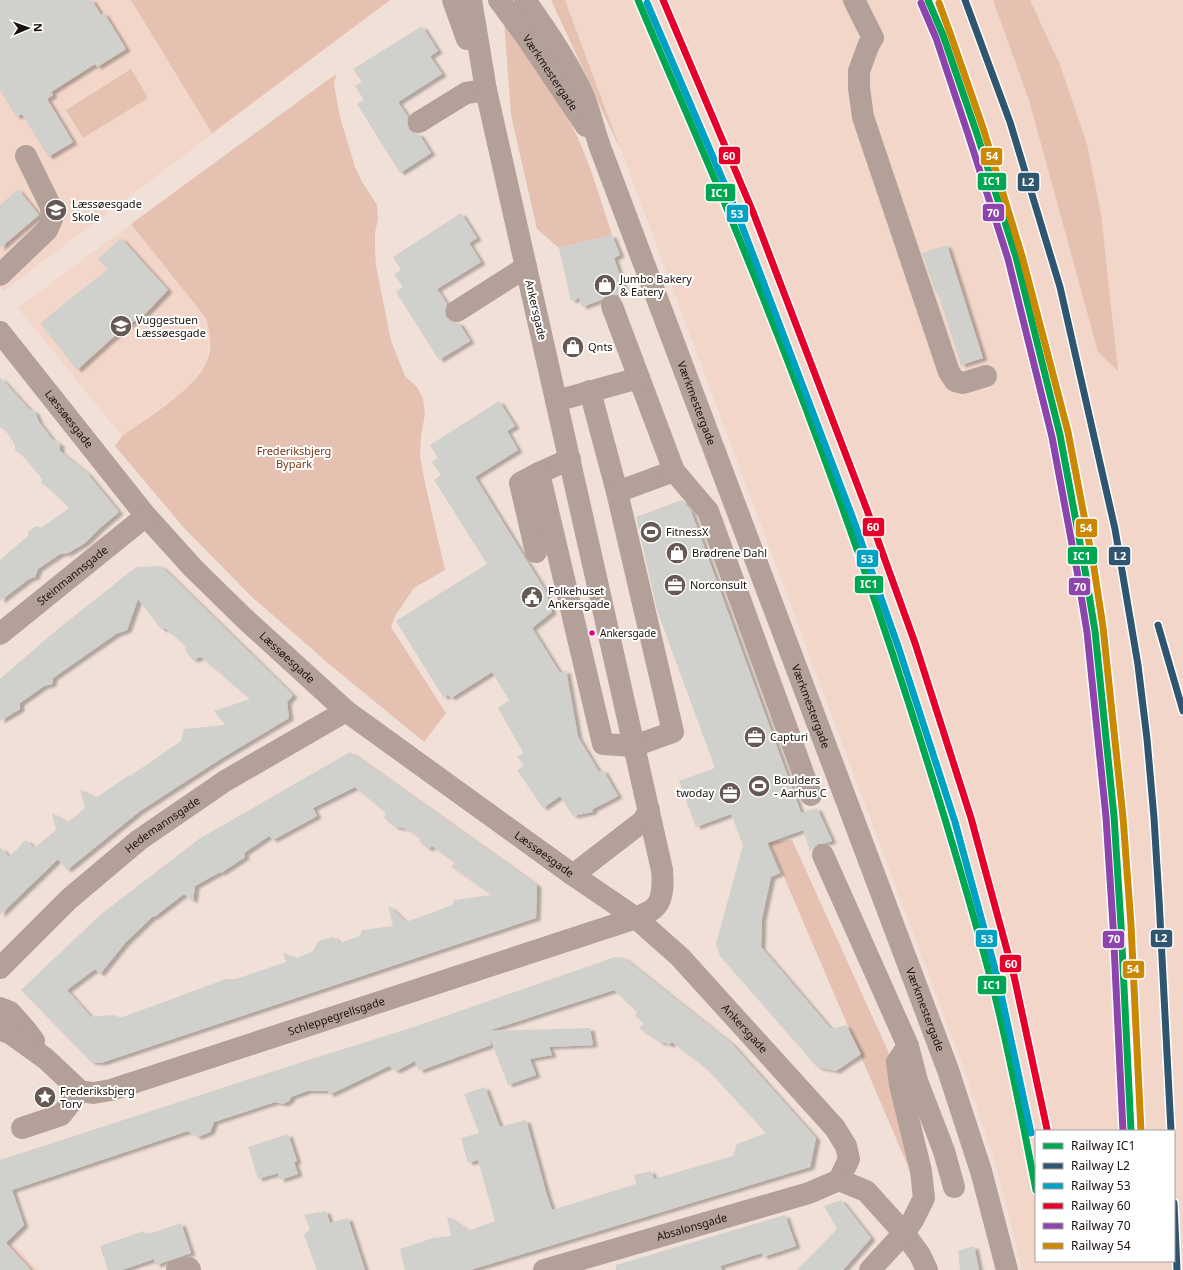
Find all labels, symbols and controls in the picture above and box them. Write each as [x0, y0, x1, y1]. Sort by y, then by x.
north arrow [8, 8, 48, 48]
text: N [31, 23, 46, 32]
street label: Værkmestergade [520, 31, 582, 113]
line badge: 60 [718, 146, 741, 165]
line badge: 54 [980, 147, 1003, 166]
text: 60 [723, 148, 735, 163]
text: 54 [986, 148, 999, 163]
line badge: IC1 [977, 172, 1007, 191]
line badge: L2 [1017, 172, 1040, 192]
text: IC1 [983, 173, 1001, 188]
text: L2 [1022, 174, 1034, 189]
line badge: IC1 [705, 183, 736, 202]
text: IC1 [711, 185, 729, 200]
place label: Læssøesgade Skole [72, 196, 142, 224]
school or university icon: Læssøesgade Skole [43, 197, 69, 223]
line badge: 70 [982, 203, 1005, 222]
line badge: 53 [726, 204, 749, 223]
text: 70 [987, 205, 999, 220]
text: 53 [731, 206, 743, 221]
place label: Jumbo Bakery & Eatery [619, 271, 692, 299]
shop icon: Jumbo Bakery & Eatery [592, 272, 618, 298]
street label: Ankersgade [522, 278, 551, 342]
place label: Vuggestuen Læssøesgade [136, 312, 206, 340]
school or university icon: Vuggestuen Læssøesgade [108, 313, 134, 339]
shop icon: Qnts [560, 334, 586, 360]
place label: Qnts [588, 339, 613, 354]
street label: Værkmestergade [674, 359, 720, 447]
street label: Læssøesgade [42, 387, 97, 451]
park label: Frederiksbjerg Bypark [257, 443, 331, 471]
line badge: 60 [862, 517, 885, 537]
line badge: 54 [1075, 518, 1098, 538]
sports icon: FitnessX [638, 519, 664, 545]
text: 60 [867, 519, 879, 534]
text: 54 [1080, 520, 1093, 535]
place label: FitnessX [666, 524, 709, 539]
shop icon: Brødrene Dahl [664, 540, 690, 566]
street label: Steinmannsgade [33, 542, 111, 608]
place label: Brødrene Dahl [692, 545, 767, 560]
line badge: IC1 [1067, 546, 1098, 565]
line badge: L2 [1108, 546, 1131, 566]
text: IC1 [1073, 548, 1091, 563]
text: L2 [1114, 548, 1126, 563]
line badge: 53 [856, 549, 879, 568]
text: 53 [861, 551, 873, 566]
office icon: Norconsult [662, 572, 688, 598]
line badge: IC1 [854, 575, 884, 594]
text: IC1 [860, 576, 878, 591]
place label: Norconsult [690, 577, 747, 592]
line badge: 70 [1068, 577, 1091, 596]
text: 70 [1074, 579, 1086, 594]
place label: Folkehuset Ankersgade [548, 583, 610, 611]
public building icon: Folkehuset Ankersgade [519, 584, 545, 610]
place label: Ankersgade [600, 626, 656, 640]
street label: Læssøesgade [257, 628, 319, 686]
marker: Ankersgade [587, 628, 597, 638]
street label: Værkmestergade [789, 662, 834, 750]
office icon: Capturi [742, 724, 768, 750]
place label: Capturi [770, 729, 808, 744]
place label: Boulders - Aarhus C [774, 772, 827, 800]
sports icon: Boulders - Aarhus C [746, 773, 772, 799]
office icon: twoday [717, 780, 743, 806]
place label: twoday [676, 785, 714, 800]
street label: Hedemannsgade [121, 793, 202, 856]
street label: Læssøesgade [512, 827, 577, 880]
line badge: 53 [975, 929, 998, 948]
line badge: L2 [1150, 929, 1173, 948]
line badge: 70 [1102, 930, 1125, 949]
text: L2 [1155, 930, 1167, 945]
text: 53 [981, 931, 993, 946]
text: 70 [1108, 931, 1120, 946]
line badge: 60 [999, 954, 1022, 973]
text: 60 [1005, 956, 1017, 971]
line badge: 54 [1122, 960, 1145, 979]
text: 54 [1127, 961, 1140, 976]
street label: Værkmestergade [903, 965, 948, 1053]
line badge: IC1 [977, 975, 1007, 995]
text: IC1 [983, 977, 1001, 992]
street label: Schleppegrellsgade [286, 993, 387, 1039]
street label: Ankersgade [719, 1000, 771, 1056]
place label: Frederiksbjerg Torv [60, 1083, 135, 1111]
place icon: Frederiksbjerg Torv [32, 1084, 58, 1110]
legend [1035, 1130, 1175, 1262]
text: Railway IC1 [1071, 1137, 1135, 1154]
text: Railway L2 [1071, 1157, 1130, 1174]
text: Railway 53 [1071, 1177, 1131, 1194]
text: Railway 60 [1071, 1197, 1131, 1214]
street label: Absalonsgade [655, 1209, 729, 1244]
text: Railway 70 [1071, 1217, 1131, 1234]
text: Railway 54 [1071, 1237, 1131, 1254]

